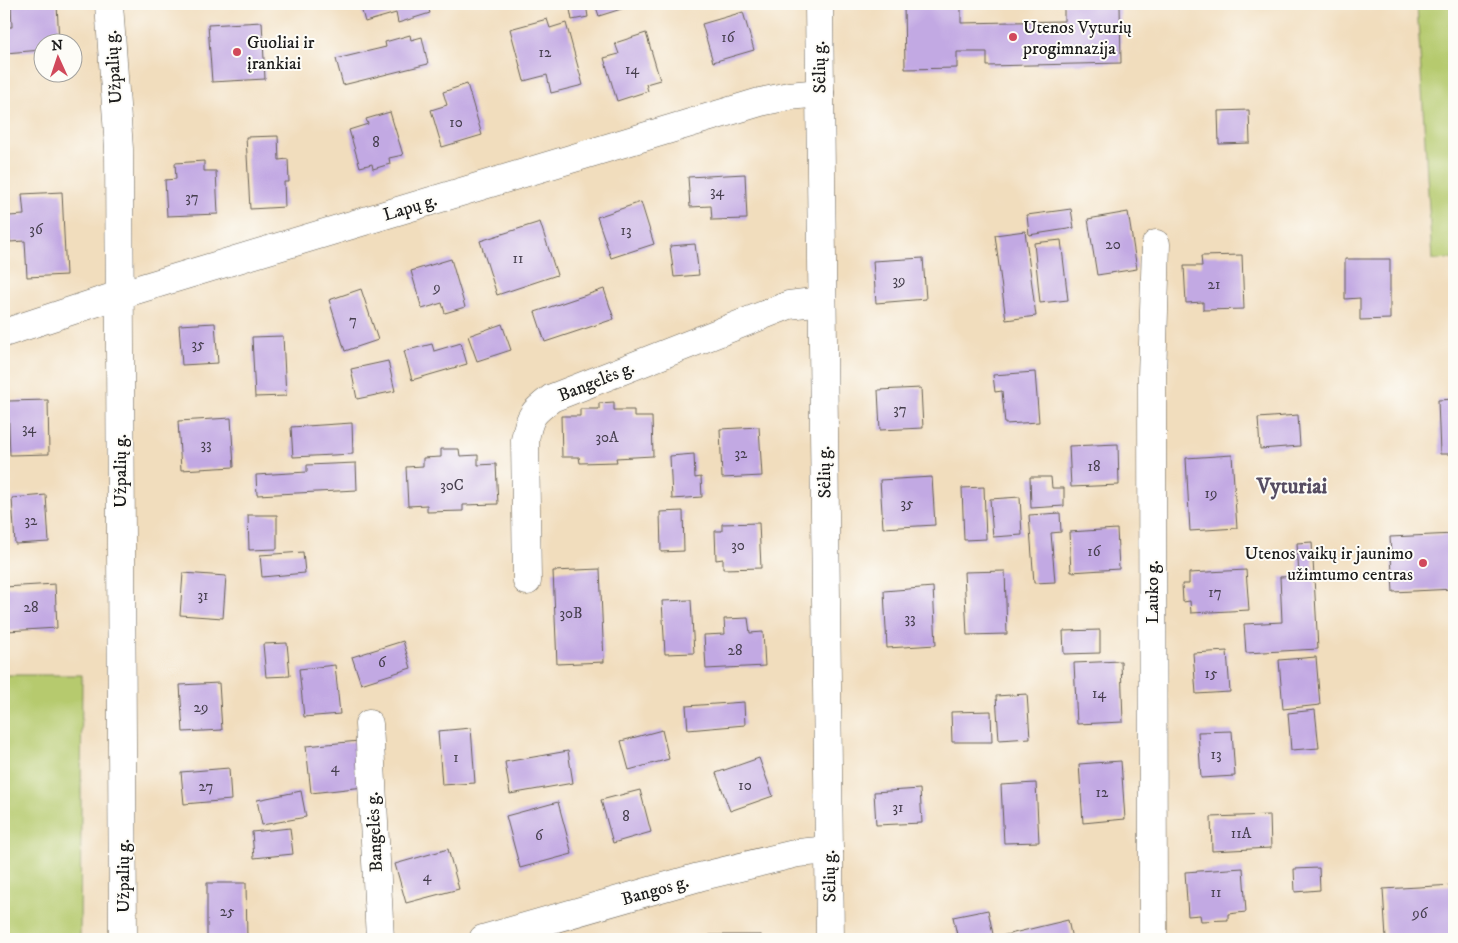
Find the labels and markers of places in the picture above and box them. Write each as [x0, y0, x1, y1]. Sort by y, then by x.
place label: Utenos Vyturių progimnazija [1022, 17, 1132, 60]
marker: Utenos Vyturių progimnazija [1007, 31, 1019, 43]
place label: Guoliai ir įrankiai [247, 32, 315, 75]
marker: Guoliai ir įrankiai [231, 46, 243, 58]
place label: Utenos vaikų ir jaunimo užimtumo centras [1245, 543, 1413, 586]
marker: Utenos vaikų ir jaunimo užimtumo centras [1417, 557, 1429, 569]

